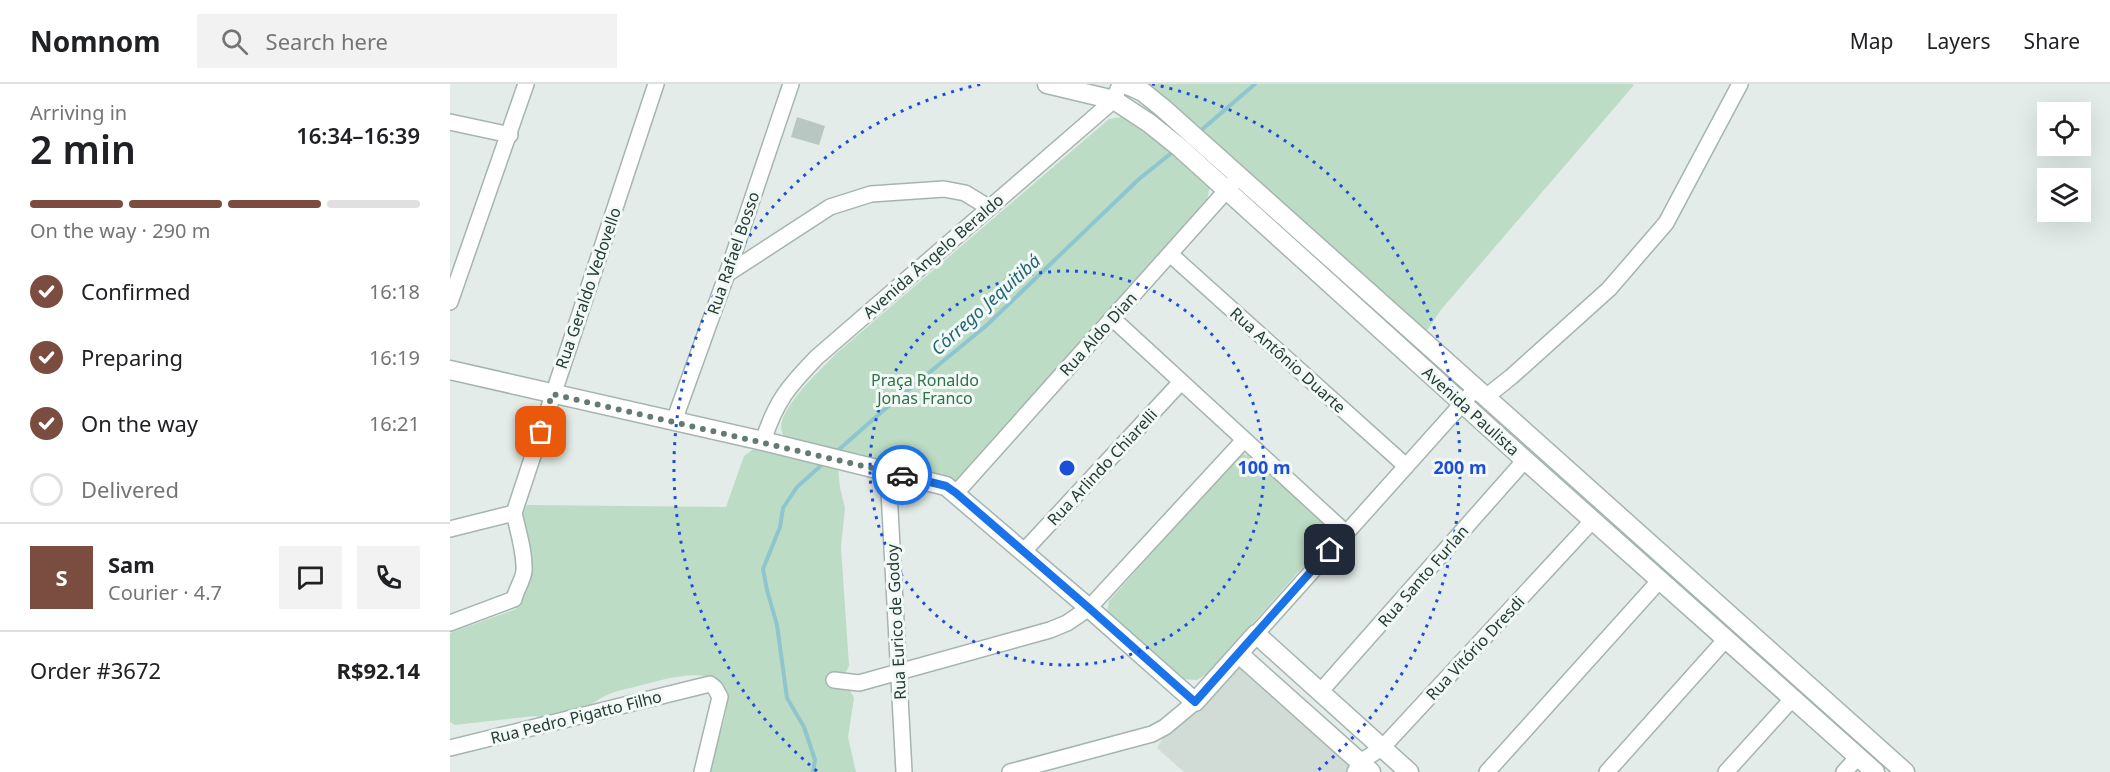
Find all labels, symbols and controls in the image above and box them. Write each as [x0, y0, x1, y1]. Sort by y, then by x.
search box [197, 14, 617, 68]
text: Nomnom [30, 22, 161, 60]
icon: search [218, 25, 251, 58]
text: Search here [266, 26, 388, 56]
text: Map [1850, 27, 1894, 55]
text: Layers [1927, 27, 1991, 55]
text: Share [2024, 27, 2080, 55]
text: Arriving in [30, 99, 127, 126]
map controls [2037, 102, 2091, 222]
button: locate [2037, 102, 2091, 156]
text: 16:34–16:39 [296, 120, 420, 150]
text: 2 min [30, 122, 136, 175]
button: layers [2037, 168, 2091, 222]
street label: Rua Rafael Bosso [702, 189, 764, 317]
street label: Avenida Ângelo Beraldo [858, 189, 1008, 323]
street label: Rua Geraldo Vedovello [550, 204, 626, 372]
text: On the way · 290 m [30, 217, 210, 244]
water label: Córrego Jequitibá [925, 249, 1045, 360]
icon: check [30, 275, 63, 308]
text: Confirmed [81, 276, 191, 306]
text: 16:18 [369, 278, 420, 305]
street label: Rua Aldo Dian [1054, 287, 1142, 381]
street label: Rua Antônio Duarte [1226, 302, 1350, 418]
icon: check [30, 341, 63, 374]
text: Preparing [81, 342, 183, 372]
text: 16:19 [369, 344, 420, 371]
street label: Avenida Paulista [1418, 361, 1524, 461]
park label: Praça Ronaldo Jonas Franco [871, 369, 979, 409]
street label: Rua Arlindo Chiarelli [1042, 404, 1162, 530]
pin [515, 406, 566, 457]
icon: check [30, 407, 63, 440]
text: On the way [81, 408, 198, 438]
text: 16:21 [369, 410, 420, 437]
icon: bag [524, 415, 557, 448]
courier [872, 445, 932, 505]
text: 100 m [1237, 455, 1291, 479]
text: 200 m [1433, 455, 1487, 479]
centre of rings [1057, 458, 1077, 478]
icon: car [886, 459, 919, 492]
text: Delivered [81, 474, 179, 504]
street label: Rua Santo Furlan [1373, 520, 1473, 632]
pin [1304, 524, 1355, 575]
icon: home [1313, 533, 1346, 566]
street label: Rua Eurico de Godoy [881, 543, 911, 700]
button: chat [279, 546, 342, 609]
button: phone [357, 546, 420, 609]
text: Sam [108, 549, 155, 579]
text: S [55, 562, 68, 592]
text: Courier · 4.7 [108, 579, 222, 606]
street label: Rua Vitório Dresdi [1421, 591, 1529, 705]
text: Order #3672 [30, 655, 161, 685]
text: R$92.14 [336, 655, 420, 685]
street label: Rua Pedro Pigatto Filho [488, 685, 664, 749]

